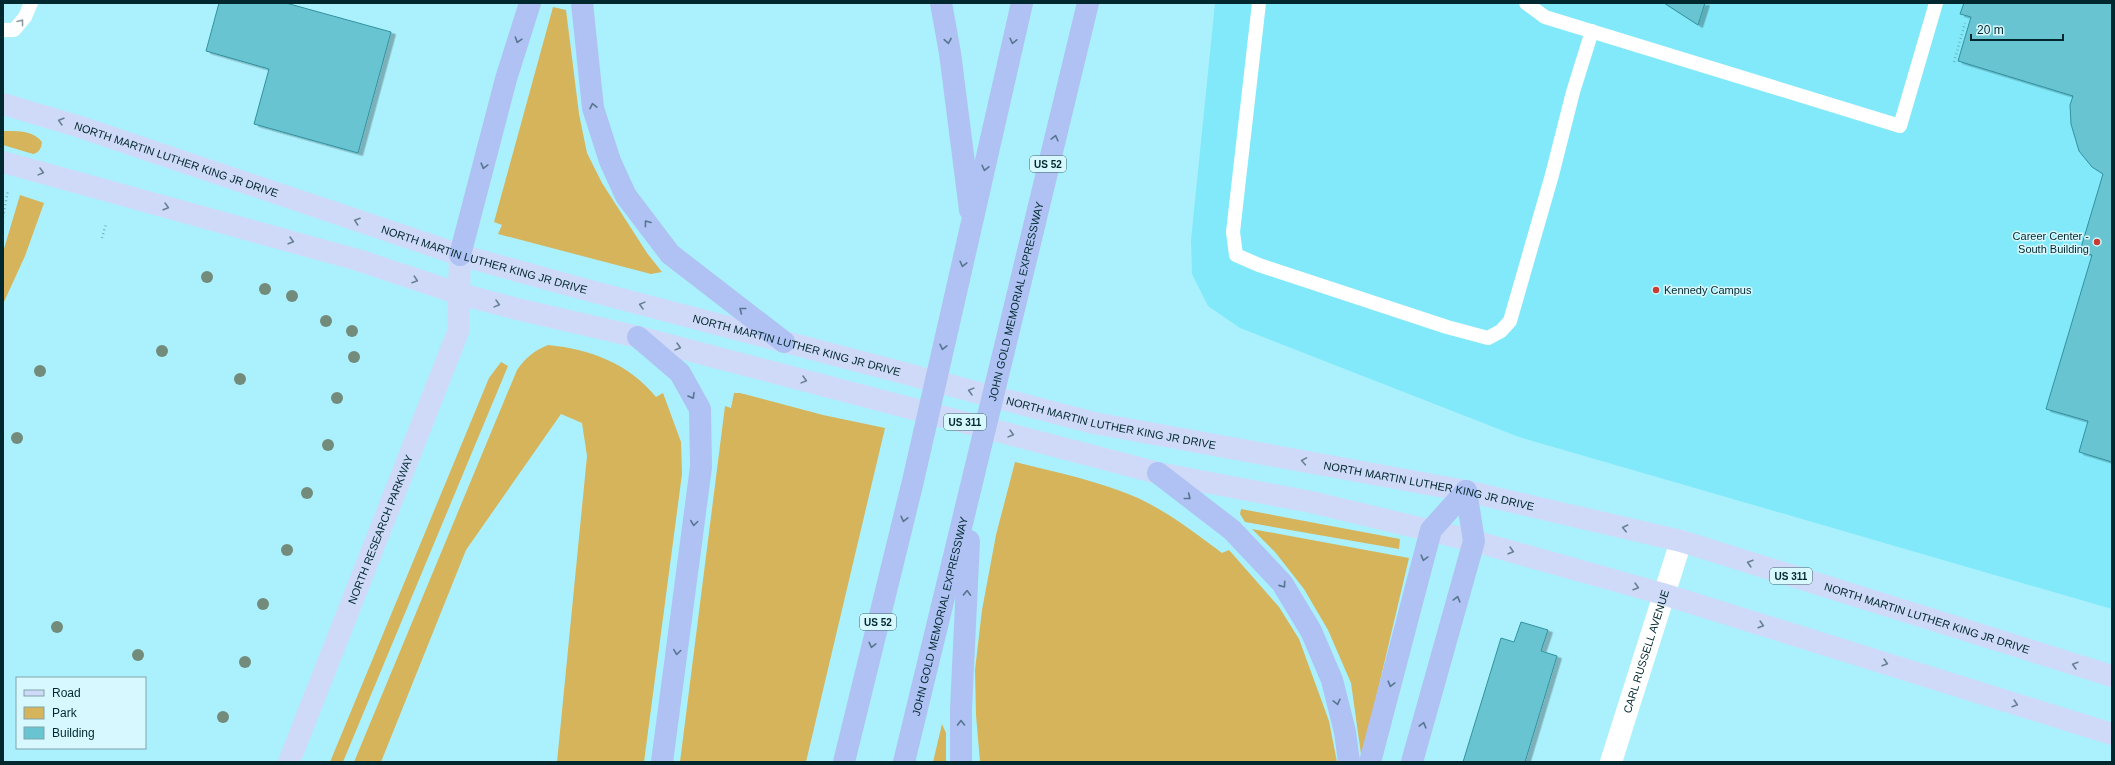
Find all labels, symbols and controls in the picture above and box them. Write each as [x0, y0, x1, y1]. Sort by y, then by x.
scale bar [1971, 16, 2063, 42]
one-way arrow [16, 20, 23, 27]
text: 20 m [1977, 23, 2004, 37]
one-way arrow [514, 37, 523, 44]
one-way arrow [943, 38, 951, 45]
one-way arrow [1010, 38, 1018, 44]
one-way arrow [590, 103, 598, 109]
one-way arrow [58, 117, 65, 126]
street label: NORTH MARTIN LUTHER KING JR DRIVE [73, 120, 280, 199]
one-way arrow [1050, 135, 1059, 142]
road number: US 52 [1030, 156, 1066, 172]
one-way arrow [480, 162, 489, 169]
one-way arrow [981, 165, 989, 171]
one-way arrow [37, 167, 44, 176]
street label: JOHN GOLD MEMORIAL EXPRESSWAY [986, 200, 1046, 402]
one-way arrow [163, 202, 169, 210]
one-way arrow [353, 217, 360, 225]
one-way arrow [644, 221, 651, 228]
street label: NORTH MARTIN LUTHER KING JR DRIVE [380, 223, 589, 296]
place label: Career Center - South Building [2013, 230, 2089, 255]
one-way arrow [288, 236, 295, 245]
marker: Career Center - South Building [2092, 237, 2102, 247]
one-way arrow [959, 260, 967, 267]
one-way arrow [412, 275, 419, 283]
place label: Kennedy Campus [1664, 284, 1752, 296]
marker: Kennedy Campus [1651, 285, 1661, 295]
one-way arrow [494, 299, 501, 308]
one-way arrow [639, 301, 646, 310]
one-way arrow [740, 307, 747, 314]
street label: NORTH MARTIN LUTHER KING JR DRIVE [692, 312, 902, 378]
one-way arrow [675, 343, 681, 351]
one-way arrow [940, 344, 948, 351]
one-way arrow [801, 376, 807, 384]
one-way arrow [968, 387, 974, 395]
one-way arrow [688, 392, 695, 399]
street label: NORTH MARTIN LUTHER KING JR DRIVE [1005, 394, 1217, 451]
road number: US 311 [944, 414, 986, 430]
one-way arrow [1008, 430, 1014, 438]
street label: NORTH RESEARCH PARKWAY [346, 452, 415, 606]
one-way arrow [1300, 457, 1307, 466]
street label: NORTH MARTIN LUTHER KING JR DRIVE [1323, 459, 1535, 513]
one-way arrow [1184, 492, 1191, 499]
street label: JOHN GOLD MEMORIAL EXPRESSWAY [910, 515, 970, 717]
one-way arrow [900, 516, 908, 522]
one-way arrow [690, 520, 699, 526]
one-way arrow [1622, 525, 1628, 533]
one-way arrow [1508, 547, 1514, 555]
one-way arrow [1420, 554, 1429, 561]
one-way arrow [1747, 559, 1754, 568]
road number: US 311 [1770, 568, 1812, 584]
street label: NORTH MARTIN LUTHER KING JR DRIVE [1823, 580, 2031, 656]
one-way arrow [1278, 581, 1286, 588]
one-way arrow [1632, 582, 1639, 591]
street label: CARL RUSSELL AVENUE [1621, 588, 1671, 715]
one-way arrow [963, 590, 971, 596]
one-way arrow [1453, 596, 1461, 603]
road number: US 52 [860, 614, 896, 630]
one-way arrow [1757, 620, 1764, 629]
one-way arrow [869, 642, 877, 649]
one-way arrow [673, 649, 682, 655]
one-way arrow [1881, 658, 1888, 667]
one-way arrow [2071, 661, 2078, 670]
legend [16, 677, 146, 749]
one-way arrow [1387, 680, 1396, 687]
text: Road [52, 686, 81, 700]
one-way arrow [1333, 699, 1341, 705]
one-way arrow [2012, 699, 2019, 708]
text: Park [52, 706, 78, 720]
one-way arrow [957, 720, 965, 726]
one-way arrow [1418, 721, 1427, 728]
text: Building [52, 726, 95, 740]

